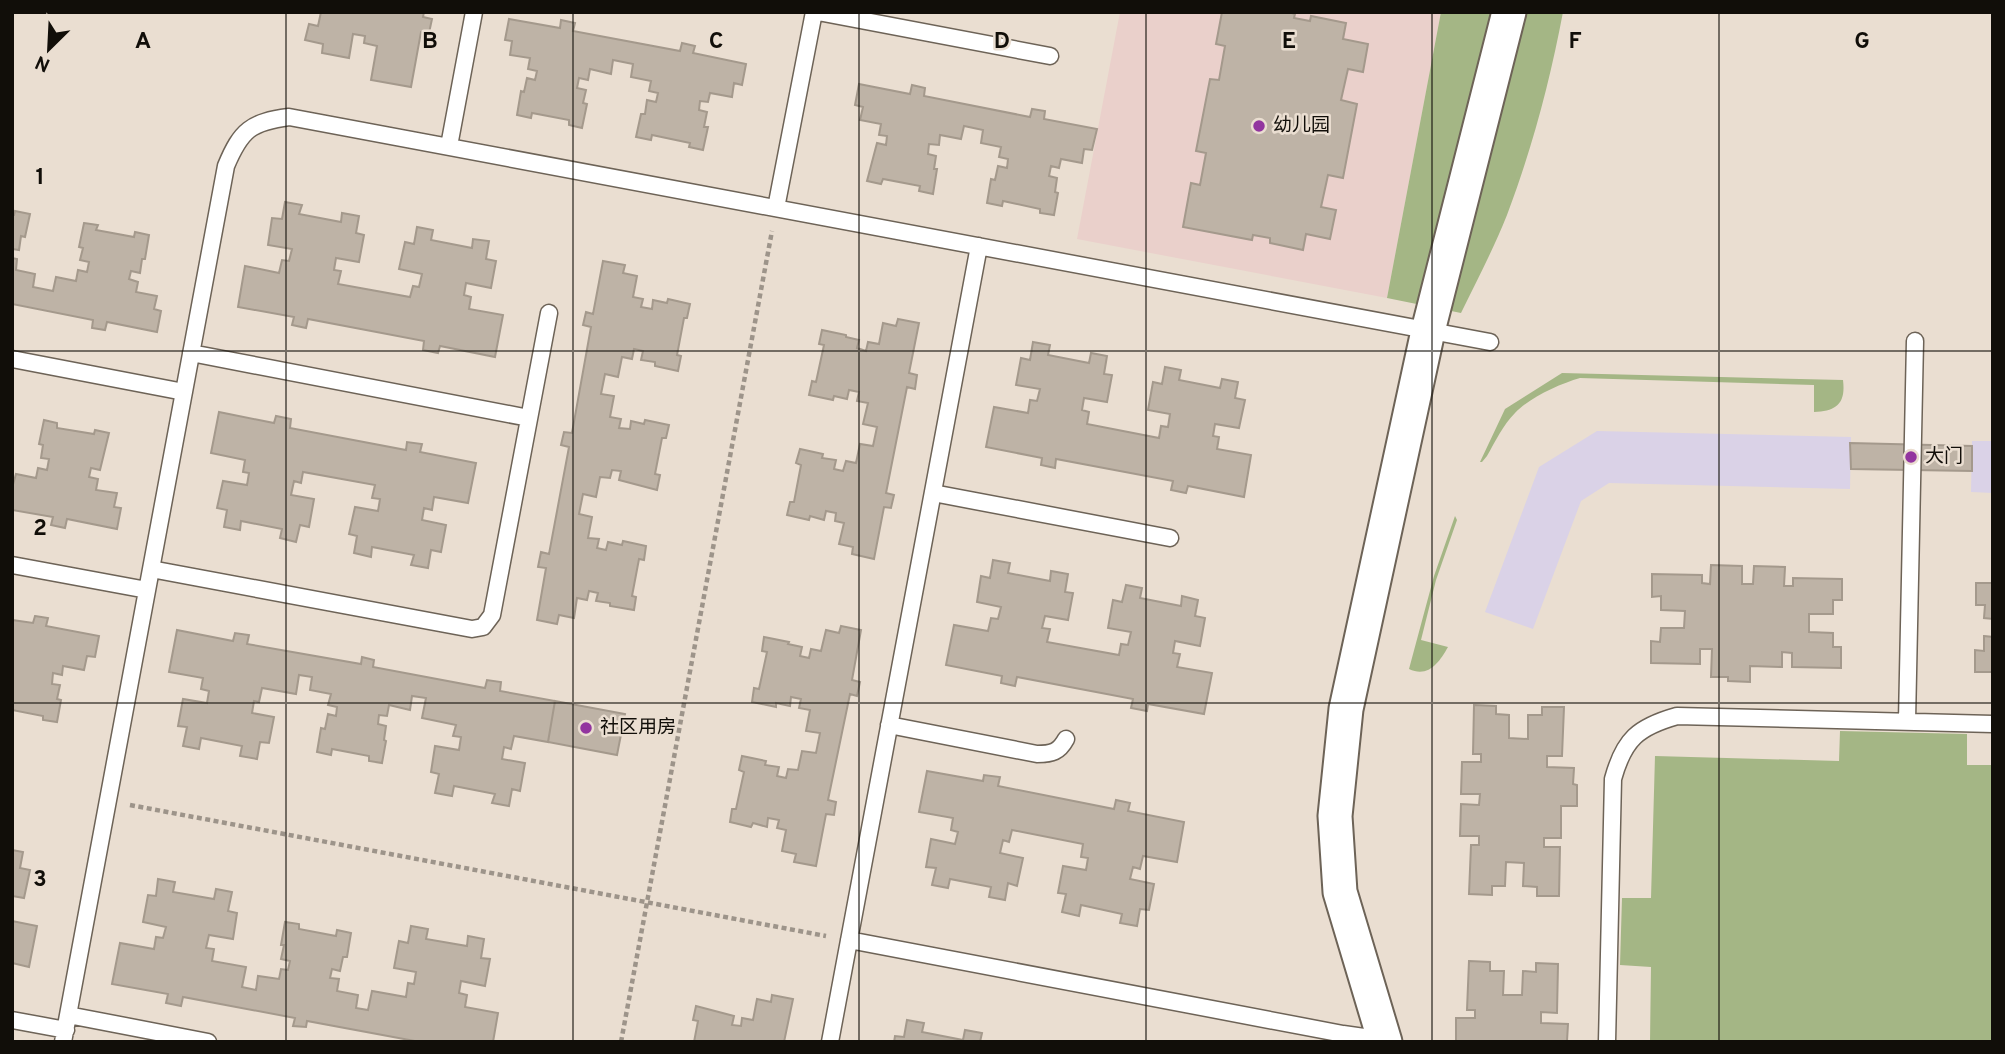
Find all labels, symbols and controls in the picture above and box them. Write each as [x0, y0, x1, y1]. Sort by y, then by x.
north arrow [14, 14, 84, 84]
text: A [135, 28, 151, 57]
text: B [422, 28, 438, 57]
text: C [709, 28, 723, 57]
text: D [994, 28, 1010, 57]
text: E [1282, 28, 1296, 57]
text: F [1568, 28, 1582, 57]
text: G [1854, 28, 1870, 57]
text: N [32, 49, 54, 76]
place label: 幼儿园 [1273, 114, 1330, 138]
marker: 幼儿园 [1251, 118, 1267, 134]
text: 1 [35, 164, 45, 193]
place label: 大门 [1925, 445, 1963, 469]
marker: 大门 [1903, 449, 1919, 465]
text: 2 [33, 515, 47, 544]
place label: 社区用房 [600, 716, 676, 740]
marker: 社区用房 [578, 720, 594, 736]
text: 3 [33, 866, 47, 895]

